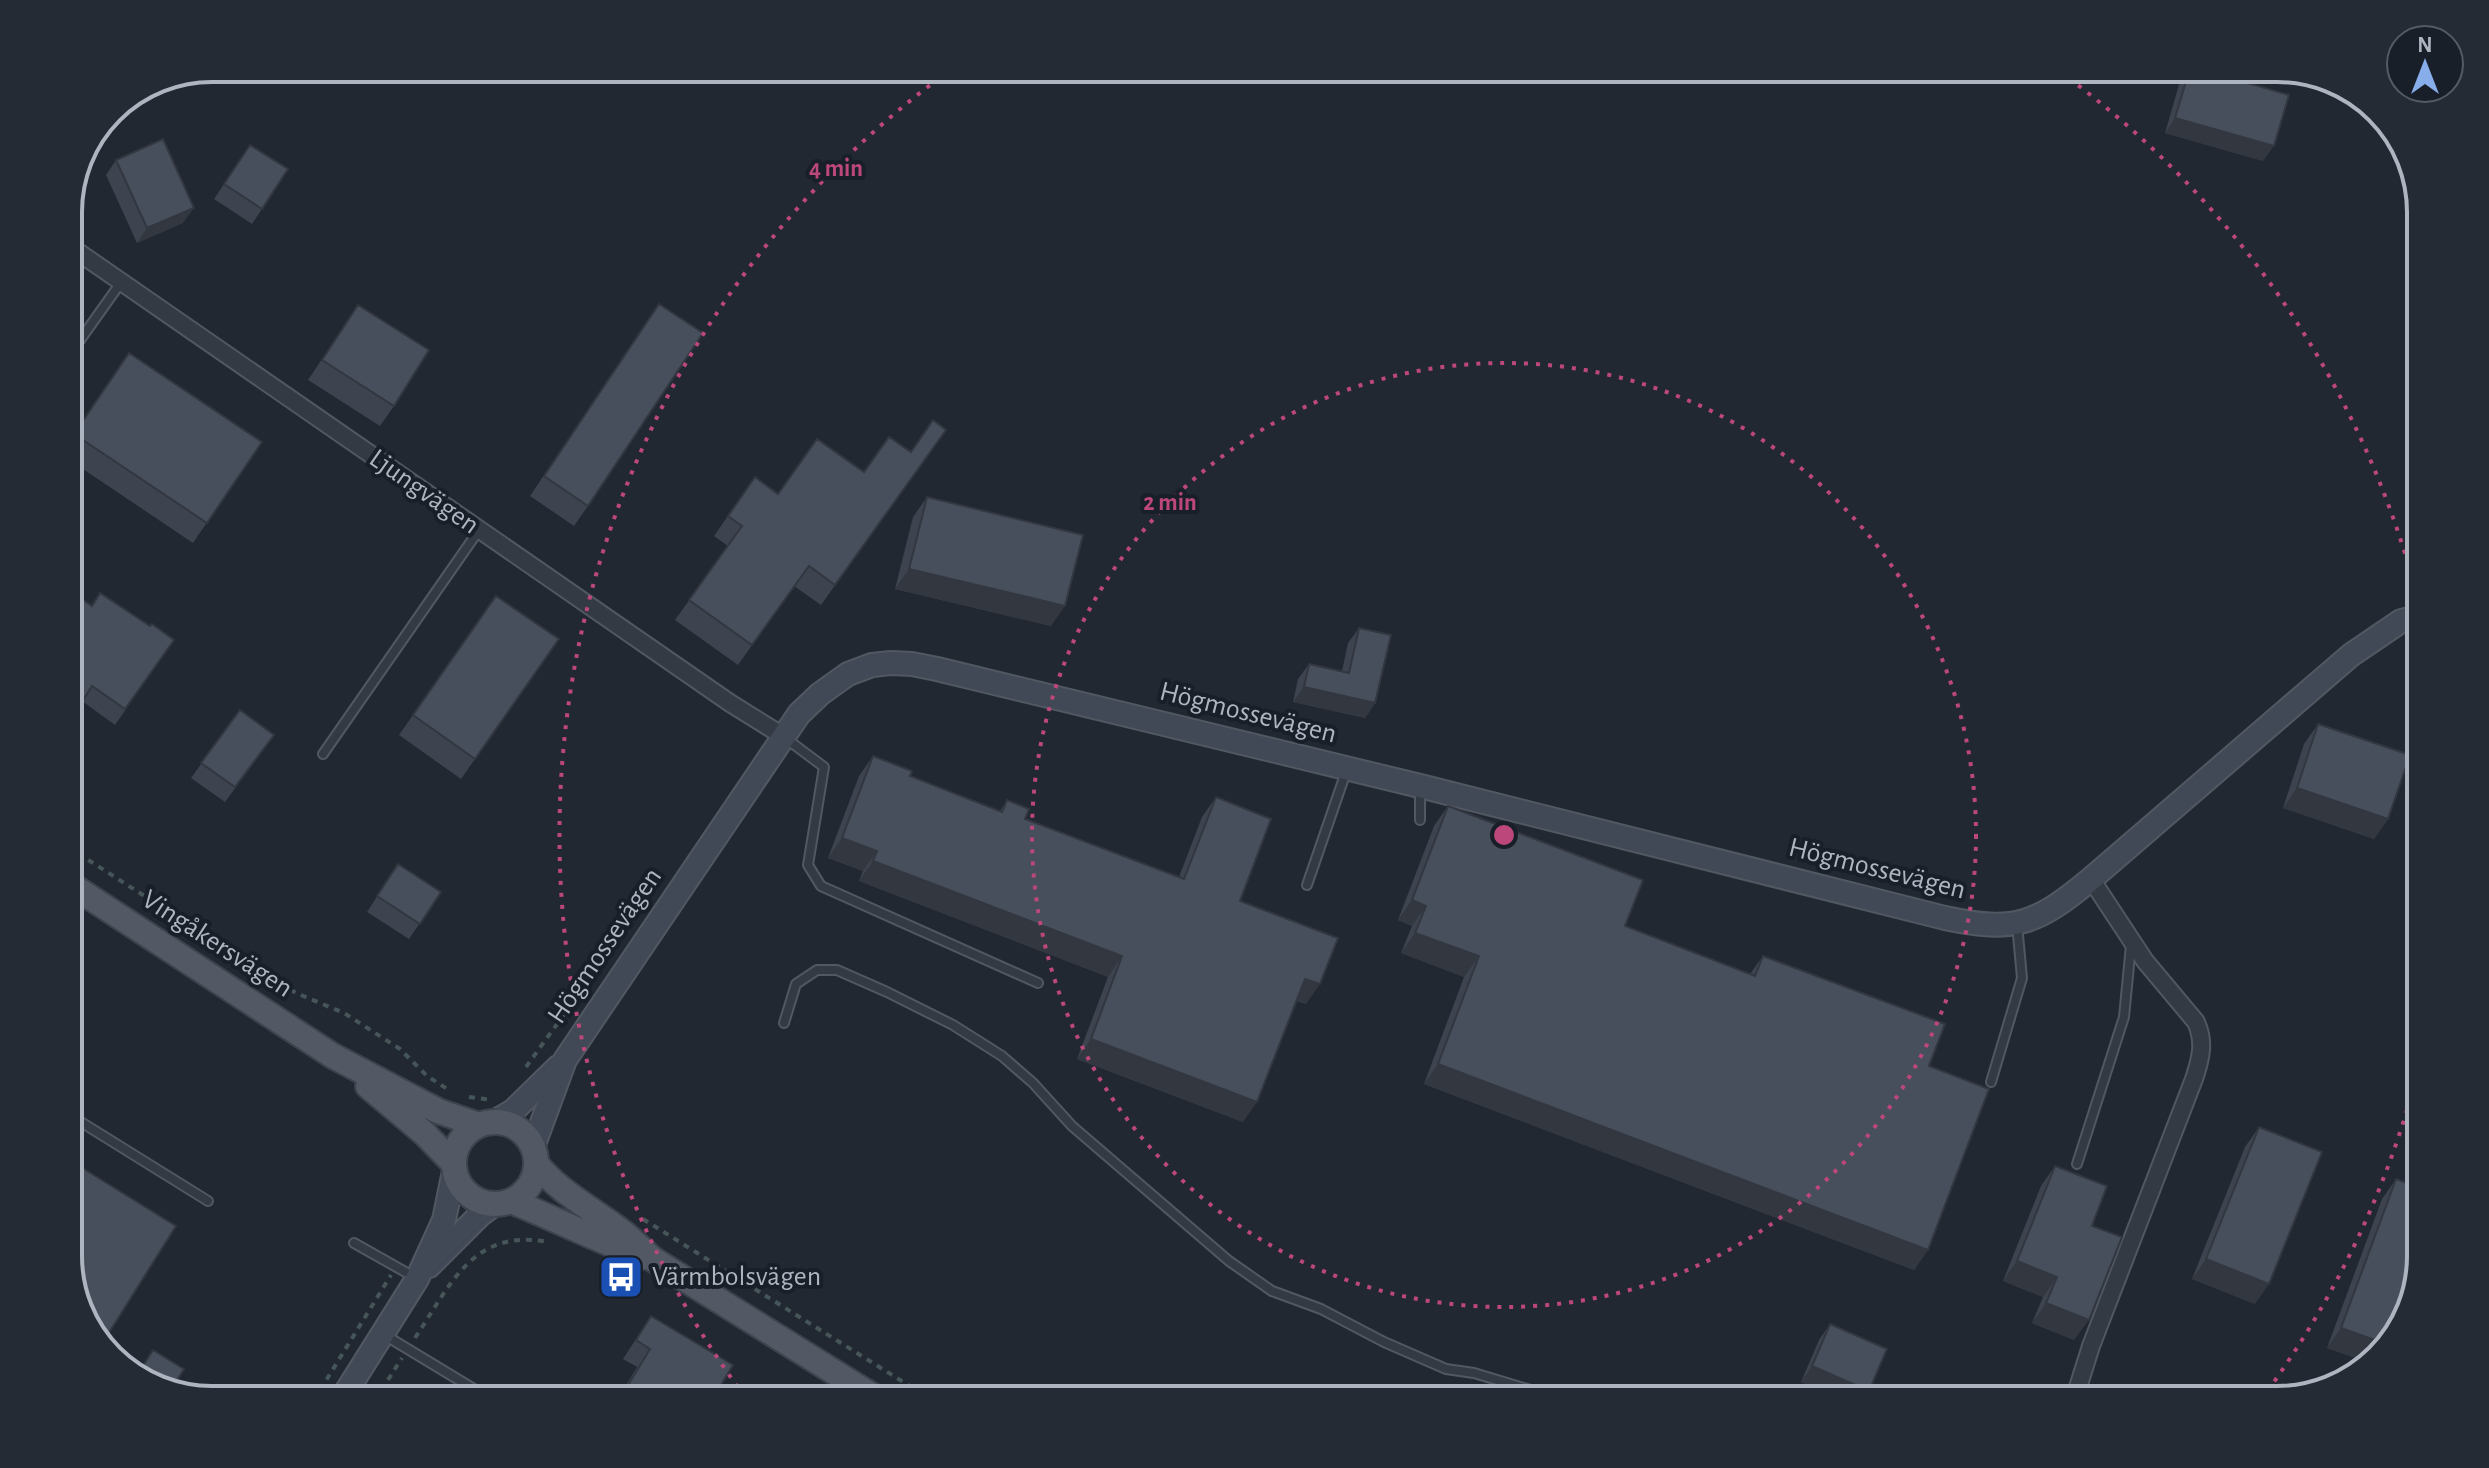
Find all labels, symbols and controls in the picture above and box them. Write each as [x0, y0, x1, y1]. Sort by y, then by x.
north arrow [2385, 24, 2465, 104]
text: N [2417, 34, 2433, 56]
text: 4 min [809, 157, 863, 181]
street label: Ljungvägen [364, 444, 484, 540]
text: 2 min [1143, 491, 1197, 515]
street label: Högmossevägen [1157, 678, 1339, 748]
centre of rings [1490, 821, 1518, 849]
street label: Högmossevägen [1786, 834, 1968, 904]
street label: Högmossevägen [543, 863, 667, 1029]
street label: Vingåkersvägen [137, 885, 297, 1003]
bus stop icon: Värmbolsvägen [597, 1253, 645, 1301]
place label: Värmbolsvägen [652, 1263, 821, 1291]

